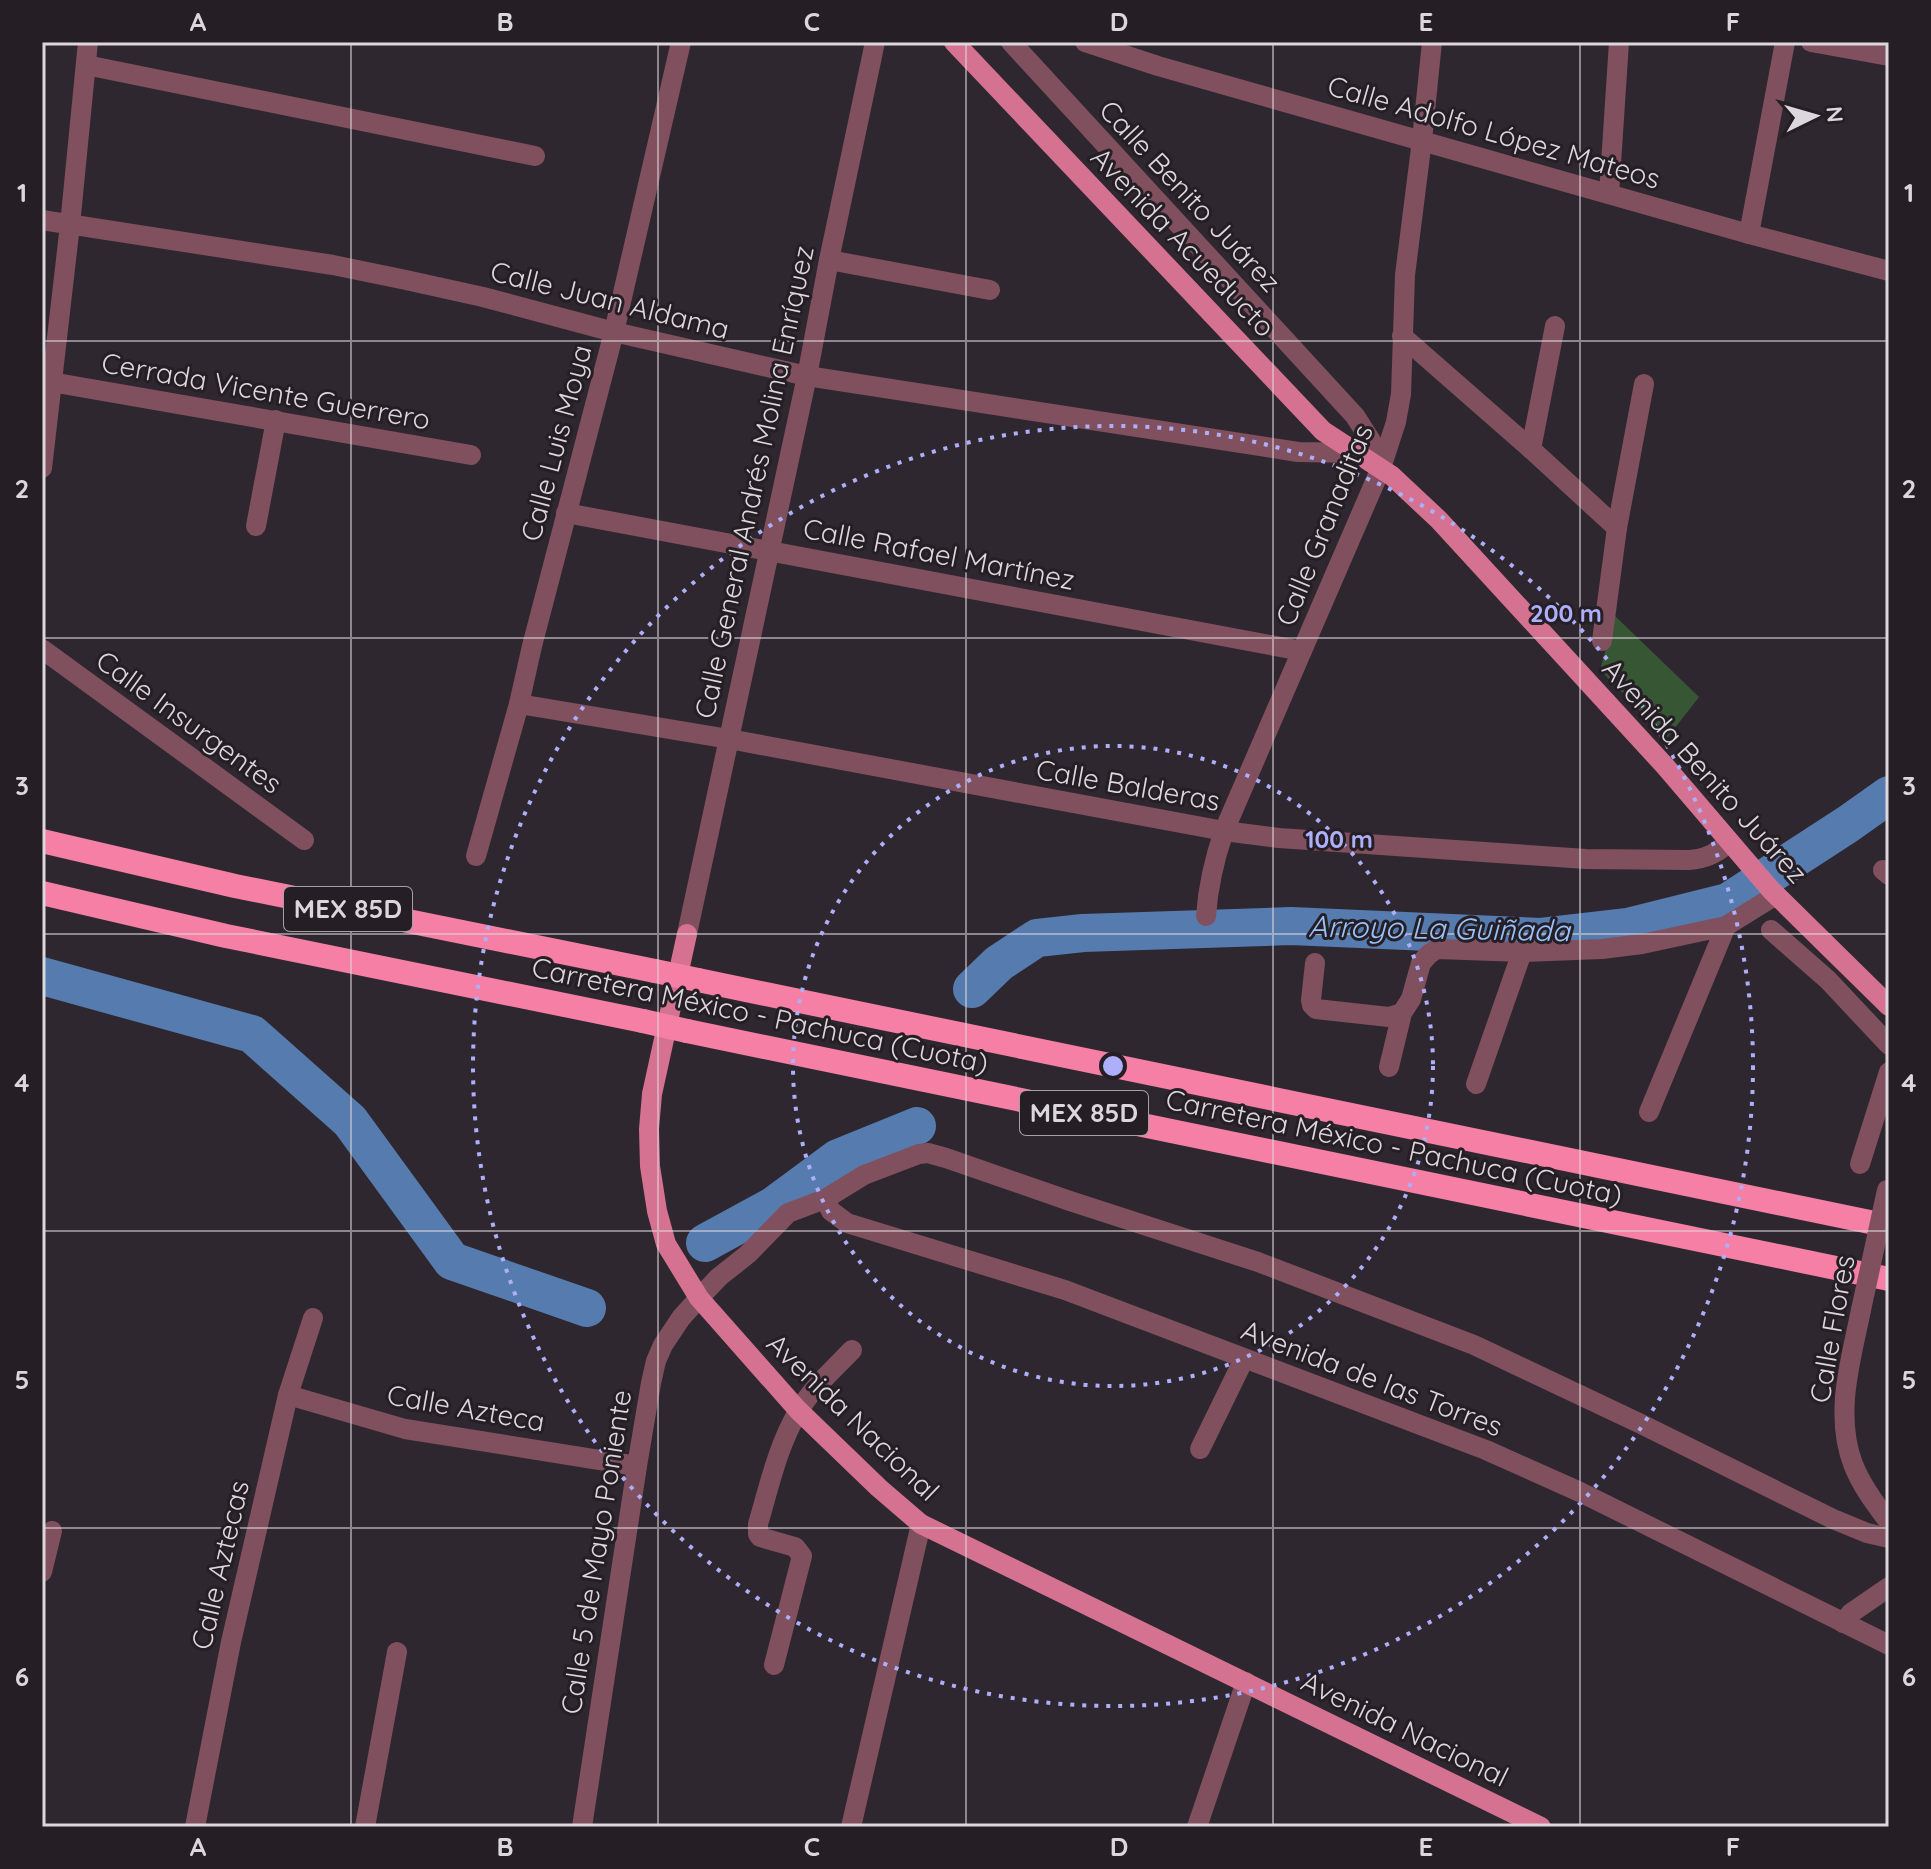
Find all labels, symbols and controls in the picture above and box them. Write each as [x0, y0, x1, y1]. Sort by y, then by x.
text: A [190, 5, 207, 38]
text: B [496, 5, 514, 38]
text: C [804, 5, 820, 38]
text: D [1110, 5, 1128, 38]
text: E [1419, 5, 1433, 38]
text: F [1726, 5, 1740, 38]
street label: Calle Adolfo López Mateos [1324, 67, 1664, 196]
north arrow [1775, 76, 1855, 156]
street label: Calle Benito Juárez [1092, 92, 1288, 299]
text: N [1820, 105, 1850, 124]
street label: Avenida Acueducto [1084, 140, 1283, 344]
text: 1 [17, 176, 27, 209]
text: 1 [1904, 176, 1914, 209]
street label: Calle General Andrés Molina Enríquez [686, 242, 821, 721]
street label: Calle Juan Aldama [487, 253, 733, 346]
street label: Calle Luis Moya [512, 341, 599, 545]
street label: Cerrada Vicente Guerrero [99, 344, 433, 437]
street label: Calle Granaditas [1267, 419, 1380, 631]
text: 2 [15, 472, 29, 505]
text: 2 [1902, 472, 1916, 505]
street label: Calle Rafael Martínez [800, 510, 1078, 597]
text: 200 m [1530, 598, 1602, 628]
street label: Calle Insurgentes [90, 642, 289, 801]
street label: Avenida Benito Juárez [1595, 651, 1815, 890]
street label: Calle Balderas [1033, 751, 1223, 818]
text: 3 [15, 769, 29, 802]
text: 3 [1902, 769, 1916, 802]
text: 100 m [1305, 824, 1373, 854]
road number: MEX 85D [284, 887, 412, 931]
water label: Arroyo La Guiñada [1308, 907, 1572, 949]
street label: Carretera México - Pachuca (Cuota) [529, 949, 991, 1080]
centre of rings [1099, 1052, 1127, 1080]
text: 4 [14, 1066, 30, 1099]
text: 4 [1901, 1066, 1917, 1099]
street label: Carretera México - Pachuca (Cuota) [1163, 1081, 1625, 1212]
road number: MEX 85D [1020, 1091, 1148, 1135]
street label: Calle Flores [1801, 1252, 1862, 1405]
street label: Avenida de las Torres [1237, 1312, 1508, 1443]
street label: Avenida Nacional [760, 1326, 947, 1508]
text: 5 [15, 1363, 29, 1396]
text: 5 [1902, 1363, 1916, 1396]
street label: Calle Azteca [385, 1376, 548, 1439]
street label: Calle 5 de Mayo Poniente [553, 1387, 638, 1717]
street label: Calle Aztecas [183, 1477, 256, 1653]
text: 6 [15, 1660, 29, 1693]
text: 6 [1902, 1660, 1916, 1693]
street label: Avenida Nacional [1296, 1663, 1514, 1794]
text: A [190, 1830, 207, 1863]
text: B [496, 1830, 514, 1863]
text: C [804, 1830, 820, 1863]
text: D [1110, 1830, 1128, 1863]
text: E [1419, 1830, 1433, 1863]
text: F [1726, 1830, 1740, 1863]

